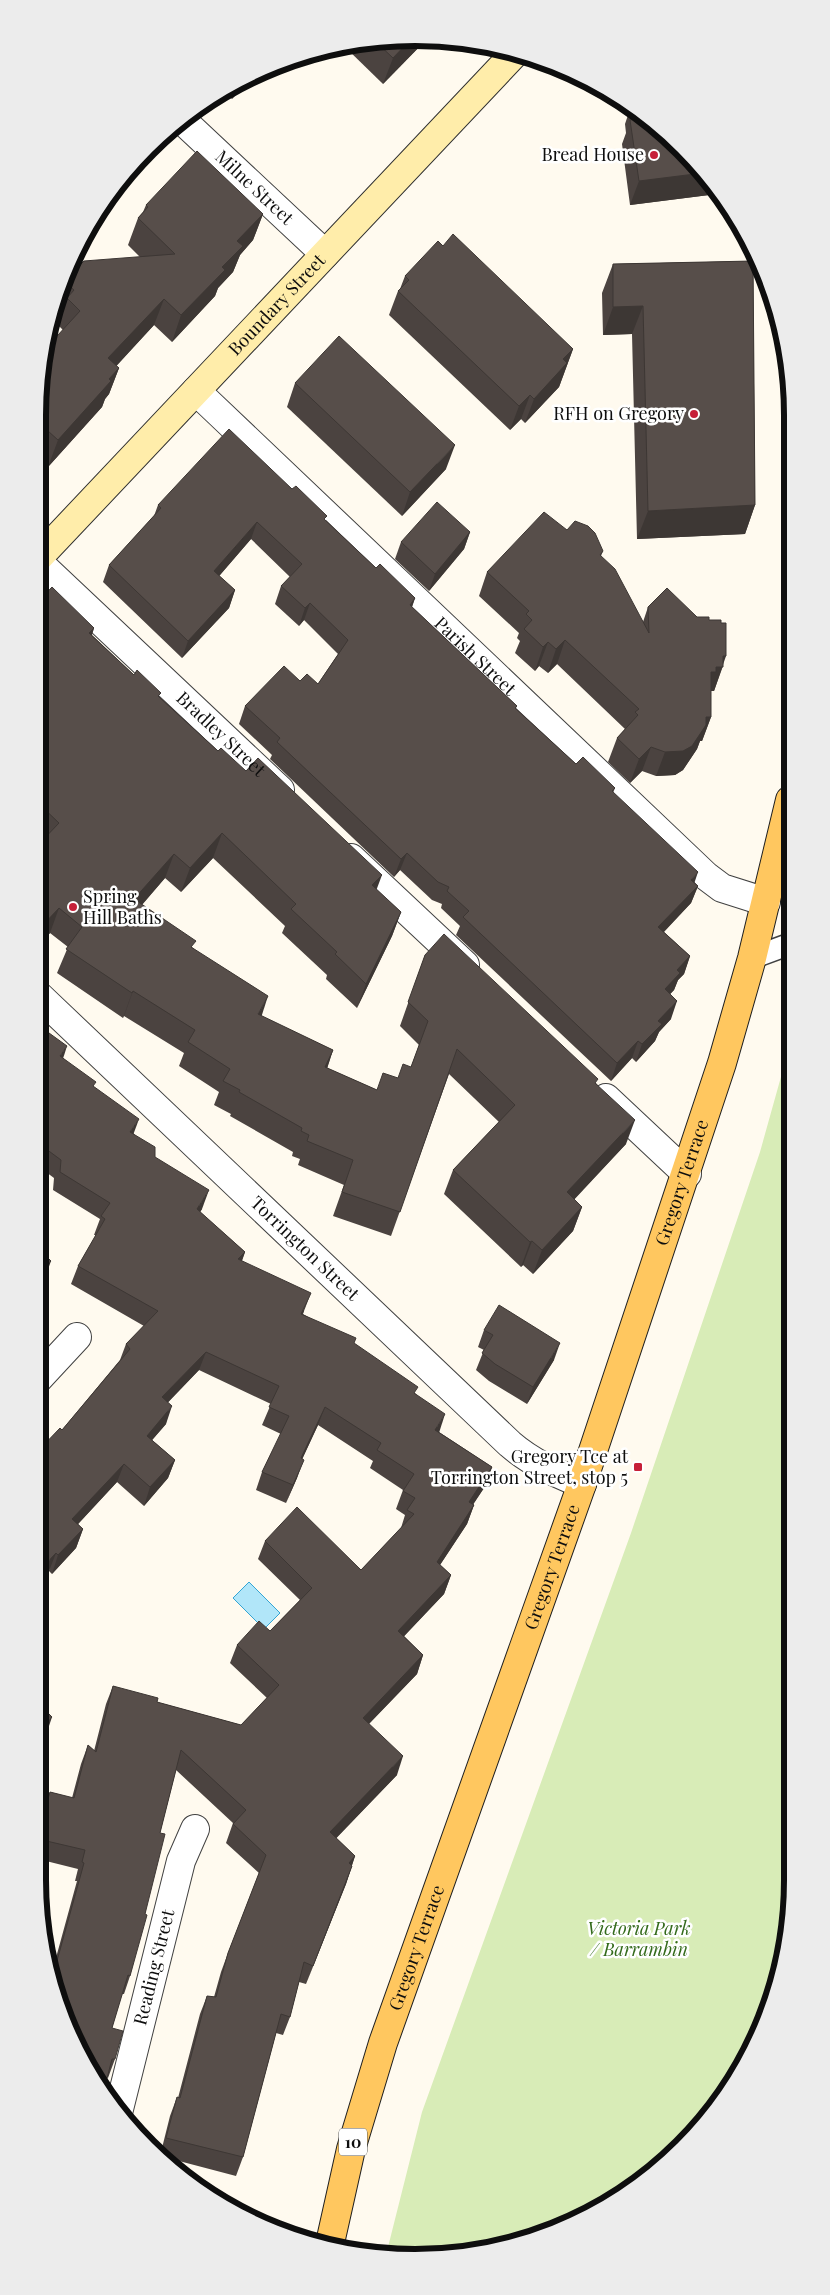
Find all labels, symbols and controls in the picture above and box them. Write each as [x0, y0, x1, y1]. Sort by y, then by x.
place label: Bread House [541, 142, 644, 166]
street label: Milne Street [211, 144, 300, 230]
marker: Bread House [648, 149, 660, 161]
street label: Boundary Street [222, 248, 330, 360]
place label: RFH on Gregory [553, 401, 684, 425]
marker: RFH on Gregory [688, 408, 700, 420]
street label: Parish Street [430, 611, 522, 701]
street label: Bradley Street [172, 686, 272, 782]
place label: Spring Hill Baths [83, 884, 162, 929]
marker: Spring Hill Baths [67, 901, 79, 913]
street label: Gregory Terrace [649, 1116, 713, 1249]
street label: Torrington Street [246, 1190, 365, 1306]
place label: Gregory Tce at Torrington Street, stop 5 [431, 1444, 629, 1489]
marker: Gregory Tce at Torrington Street, stop 5 [632, 1461, 644, 1473]
street label: Gregory Terrace [518, 1501, 585, 1633]
street label: Gregory Terrace [383, 1881, 449, 2014]
street label: Reading Street [127, 1906, 180, 2027]
park label: Victoria Park / Barrambin [587, 1916, 691, 1961]
road number: 10 [339, 2128, 367, 2156]

